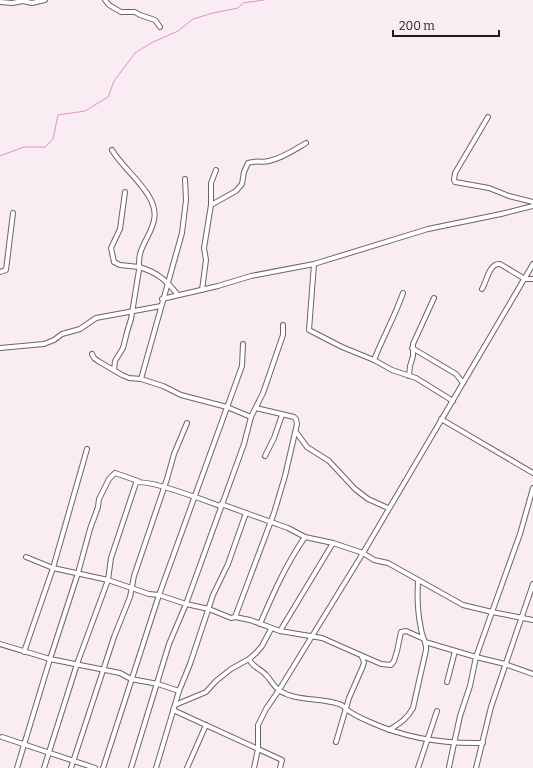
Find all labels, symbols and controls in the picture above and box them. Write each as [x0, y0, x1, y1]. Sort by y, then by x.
scale bar [393, 12, 499, 38]
text: 200 m [399, 19, 435, 33]

